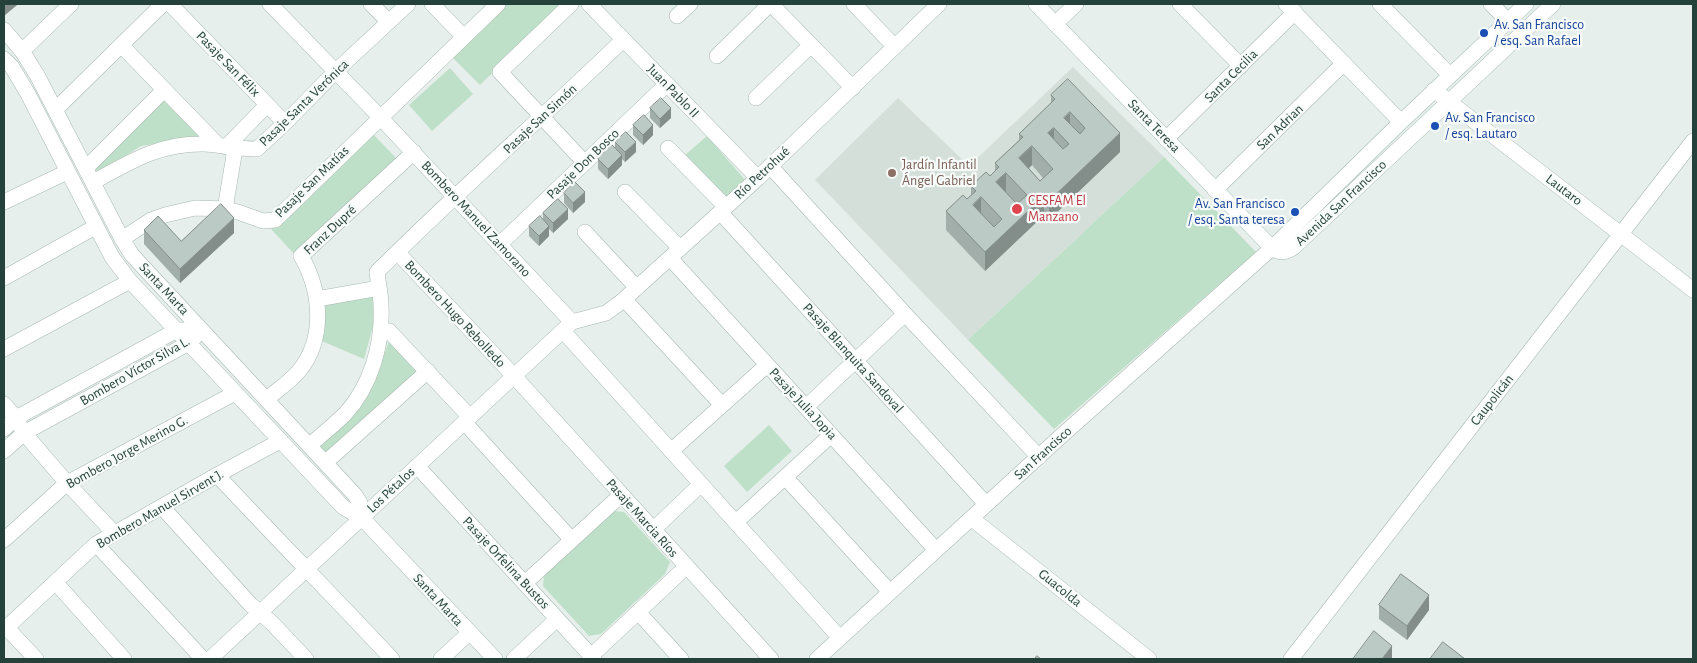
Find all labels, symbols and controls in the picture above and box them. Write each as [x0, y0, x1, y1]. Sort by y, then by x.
place label: Av. San Francisco / esq. San Rafael [1494, 17, 1584, 49]
marker: Av. San Francisco / esq. San Rafael [1478, 27, 1490, 39]
street label: Pasaje San Félix [193, 28, 263, 100]
street label: Santa Cecilia [1201, 46, 1261, 106]
street label: Pasaje Santa Verónica [256, 56, 352, 150]
street label: Juan Pablo II [643, 61, 703, 121]
street label: Pasaje San Simón [500, 81, 580, 157]
street label: Santa Teresa [1124, 96, 1184, 156]
street label: San Adrian [1253, 101, 1307, 153]
place label: Av. San Francisco / esq. Lautaro [1445, 110, 1535, 142]
marker: Av. San Francisco / esq. Lautaro [1429, 120, 1441, 132]
street label: Pasaje Don Bosco [543, 125, 623, 203]
street label: Pasaje San Matías [271, 142, 353, 222]
street label: Río Petrohué [731, 143, 793, 203]
street label: Avenida San Francisco [1292, 156, 1390, 250]
street label: Bombero Manuel Zamorano [418, 157, 534, 281]
place label: Jardín Infantil Ángel Gabriel [902, 157, 977, 190]
marker: Jardín Infantil Ángel Gabriel [886, 167, 898, 179]
street label: Lautaro [1542, 171, 1586, 209]
place label: CESFAM El Manzano [1028, 193, 1086, 226]
place label: Av. San Francisco / esq. Santa teresa [1188, 196, 1285, 228]
street label: Franz Dupré [300, 201, 360, 259]
marker: CESFAM El Manzano [1010, 202, 1024, 216]
marker: Av. San Francisco / esq. Santa teresa [1289, 206, 1301, 218]
street label: Bombero Hugo Rebolledo [401, 257, 509, 371]
street label: Santa Marta [135, 259, 193, 319]
street label: Pasaje Blanquita Sandoval [799, 299, 907, 417]
street label: Bombero Víctor Silva L. [77, 333, 193, 409]
street label: Pasaje Julia Jopia [765, 364, 841, 444]
street label: Caupolicán [1467, 371, 1517, 429]
street label: Bombero Jorge Merino G. [63, 412, 191, 492]
street label: San Francisco [1011, 423, 1075, 483]
street label: Los Pétalos [363, 464, 419, 516]
street label: Bombero Manuel Sirvent J. [93, 466, 227, 552]
street label: Pasaje Marcia Ríos [602, 475, 682, 561]
street label: Pasaje Orfelina Bustos [459, 513, 553, 613]
street label: Guacolda [1035, 565, 1085, 611]
street label: Santa Marta [409, 570, 467, 630]

